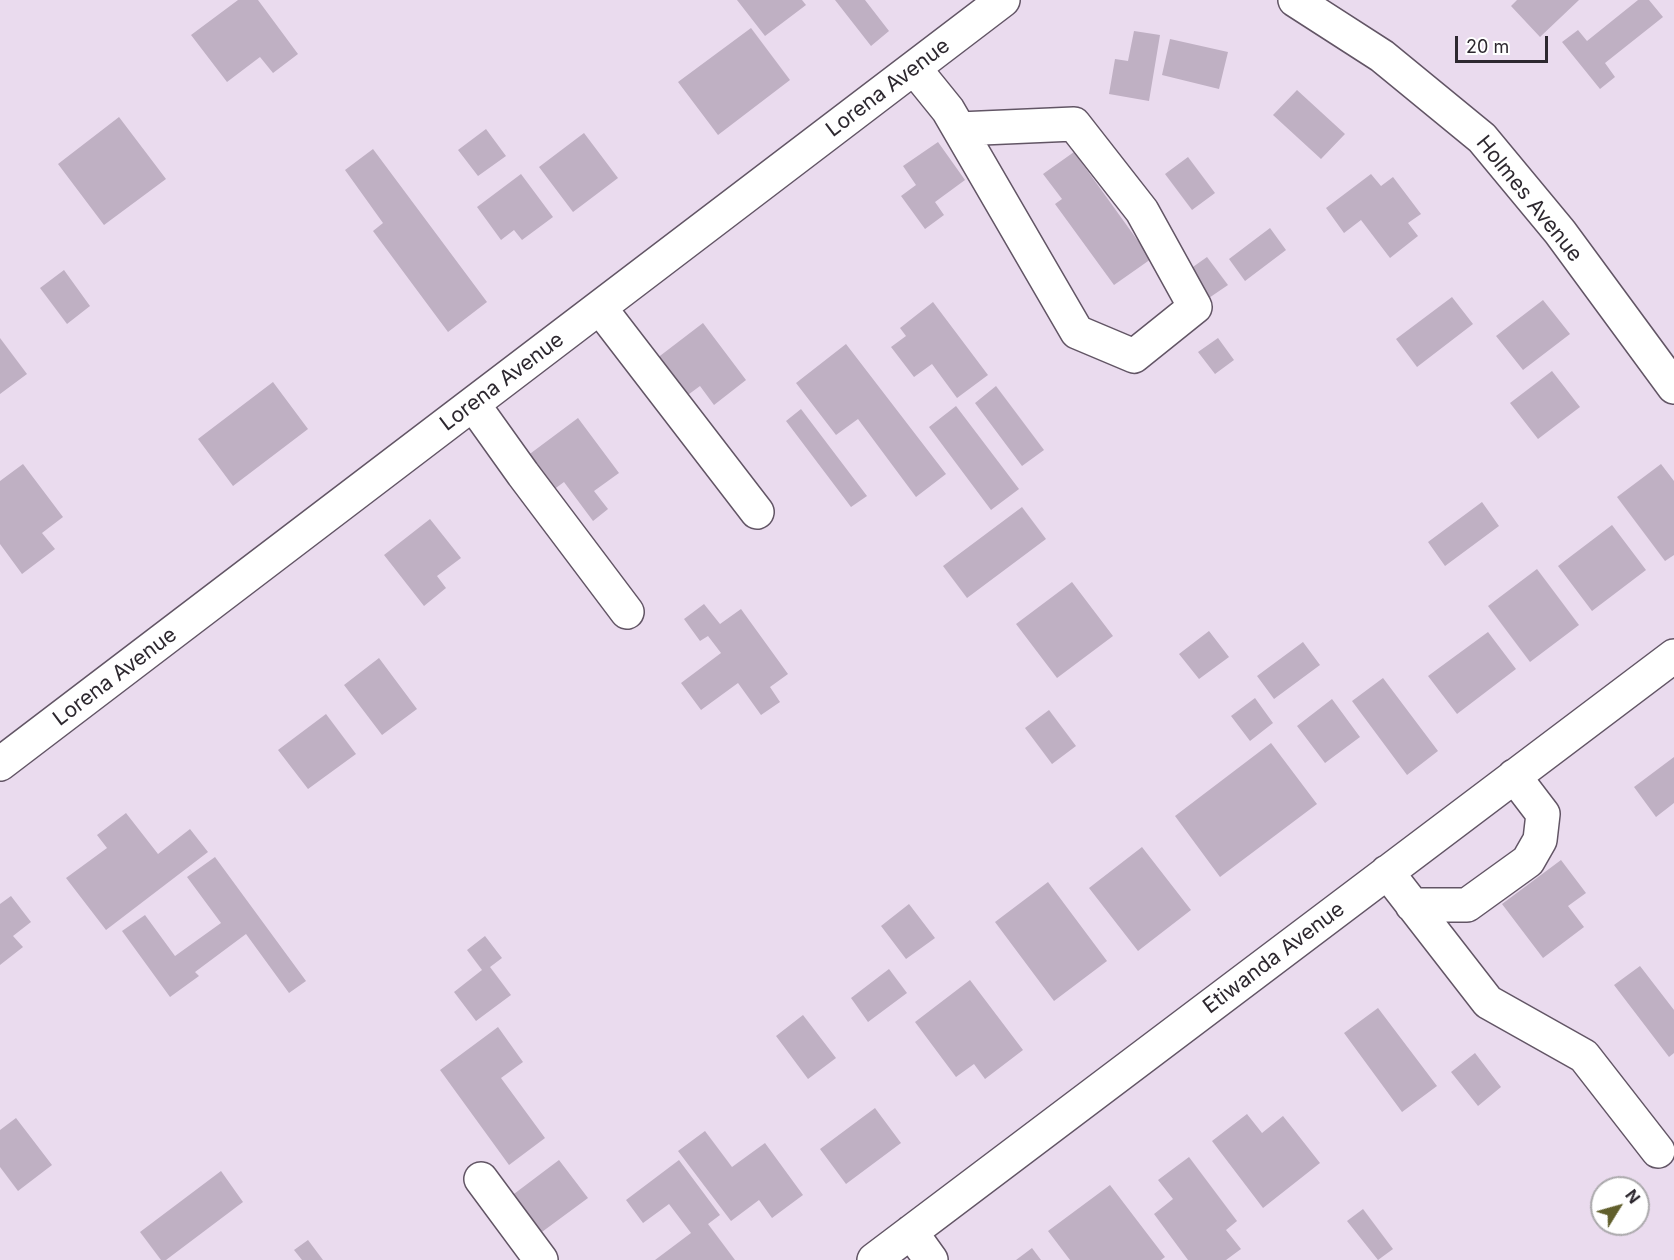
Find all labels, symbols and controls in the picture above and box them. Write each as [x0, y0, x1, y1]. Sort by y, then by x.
scale bar [1458, 24, 1551, 62]
street label: Lorena Avenue [821, 33, 955, 143]
text: 20 m [1466, 36, 1509, 57]
street label: Holmes Avenue [1471, 131, 1587, 267]
street label: Lorena Avenue [435, 327, 569, 437]
street label: Lorena Avenue [48, 622, 182, 732]
street label: Etiwanda Avenue [1198, 897, 1350, 1019]
north arrow [1590, 1176, 1650, 1236]
text: N [1621, 1185, 1644, 1207]

